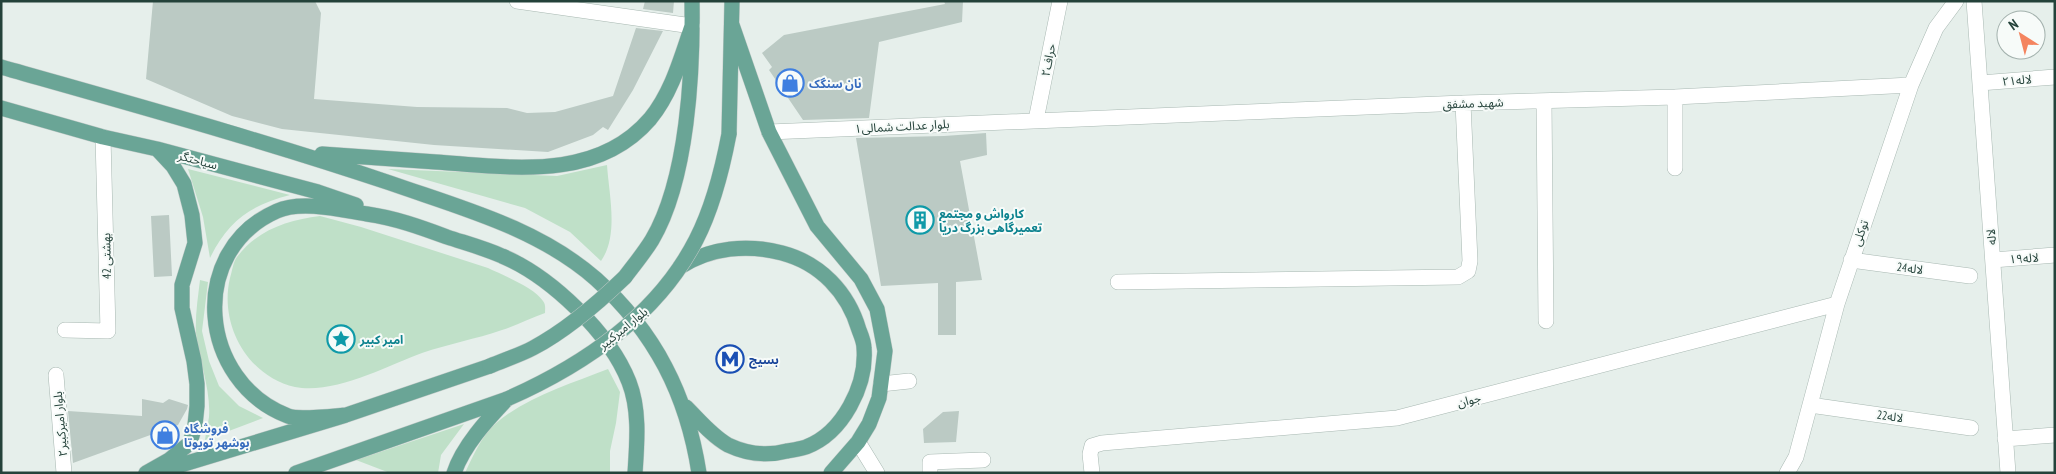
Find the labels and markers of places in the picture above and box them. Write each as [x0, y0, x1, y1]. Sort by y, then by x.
shop icon: نان سنگک [775, 68, 805, 98]
place label: نان سنگک [809, 76, 862, 91]
building icon: کارواش و مجتمع تعمیرگاهی بزرگ دریا [905, 205, 935, 235]
place label: کارواش و مجتمع تعمیرگاهی بزرگ دریا [939, 206, 1043, 235]
place icon: امیر کبیر [326, 324, 356, 354]
place label: امیر کبیر [359, 332, 403, 347]
metro station icon: بسیج [715, 344, 745, 374]
place label: بسیج [749, 352, 779, 369]
shop icon: فروشگاه بوشهر تویوتا [150, 420, 180, 450]
place label: فروشگاه بوشهر تویوتا [184, 421, 250, 450]

